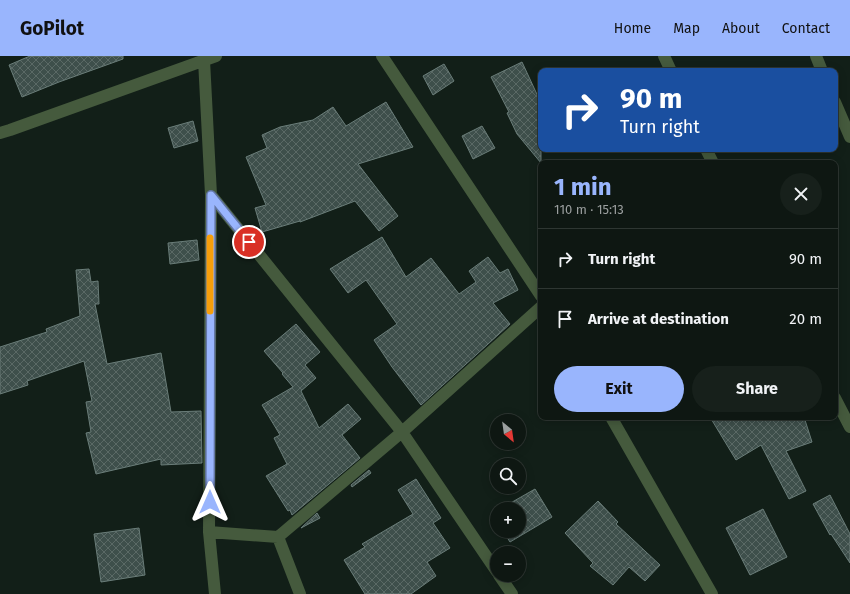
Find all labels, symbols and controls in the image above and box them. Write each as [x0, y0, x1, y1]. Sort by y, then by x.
text: GoPilot [20, 17, 84, 40]
text: Home [614, 20, 651, 37]
text: Map [673, 20, 700, 37]
text: About [722, 20, 760, 37]
text: Contact [782, 20, 830, 37]
text: 90 m [620, 82, 682, 115]
icon: right [554, 84, 606, 136]
text: Turn right [620, 116, 700, 138]
text: 1 min [554, 173, 612, 201]
button: close [780, 173, 822, 215]
text: 110 m · 15:13 [554, 202, 624, 217]
pin [232, 225, 266, 259]
icon: arrive [238, 231, 260, 253]
icon: right [554, 248, 576, 270]
text: Turn right [588, 250, 655, 268]
text: 90 m [789, 250, 822, 268]
icon: arrive [554, 308, 576, 330]
text: Arrive at destination [588, 310, 729, 328]
text: 20 m [789, 310, 822, 328]
button: Exit [554, 366, 684, 412]
button: Share [692, 366, 822, 412]
north arrow [490, 414, 526, 450]
map controls [490, 414, 526, 582]
button: search [490, 458, 526, 494]
position arrow [189, 481, 231, 523]
button: + [490, 502, 526, 538]
button: − [490, 546, 526, 582]

